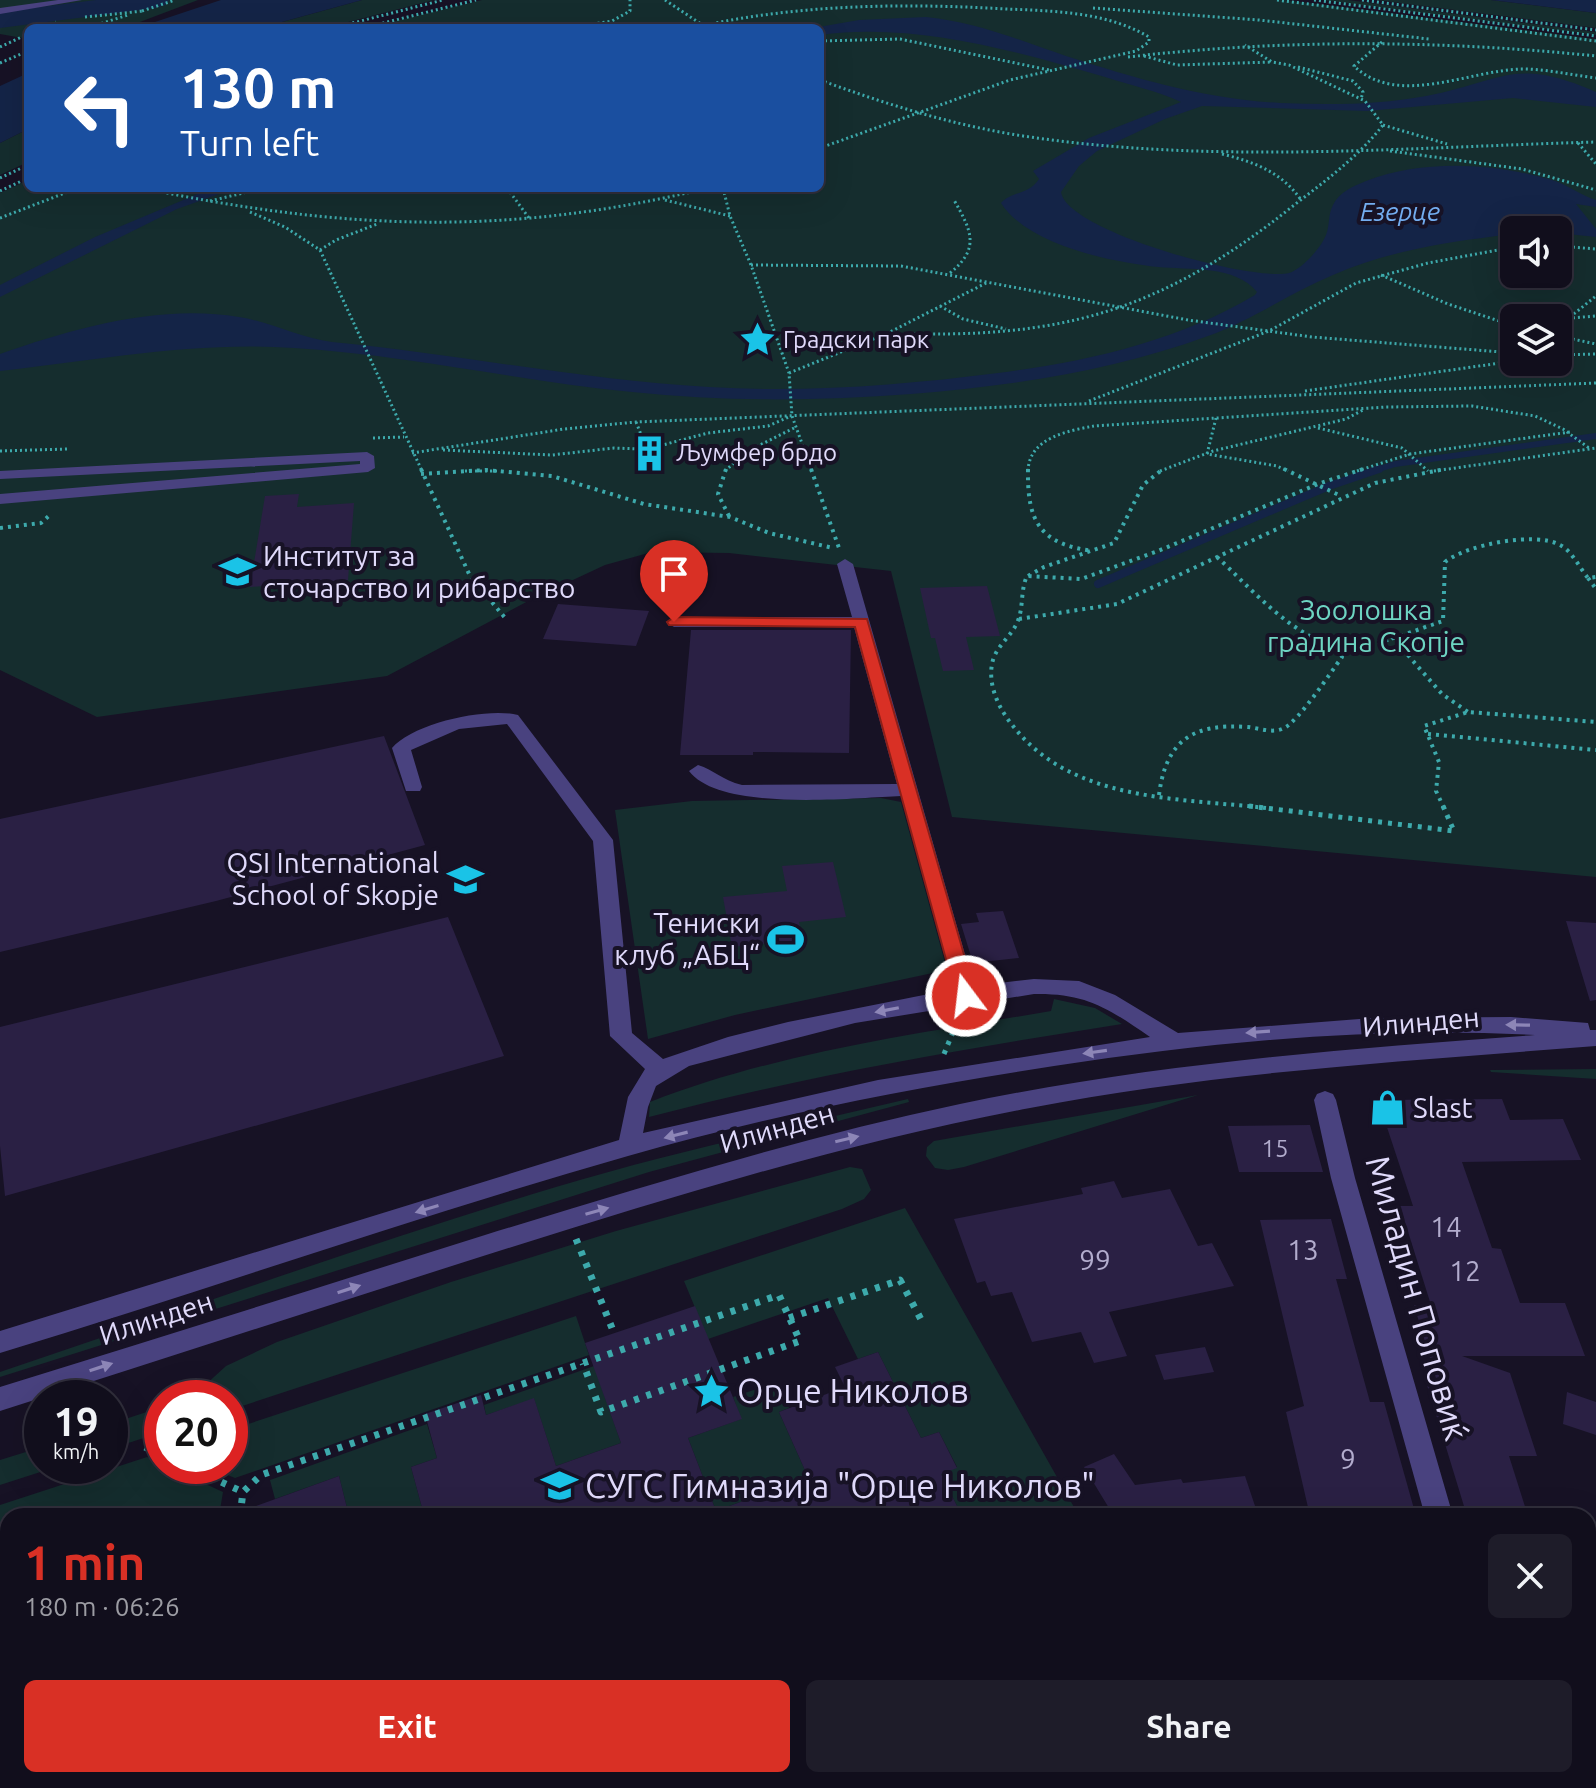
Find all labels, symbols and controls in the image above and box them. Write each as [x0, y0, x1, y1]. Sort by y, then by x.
icon: left [48, 56, 152, 160]
text: 130 m [180, 56, 336, 119]
text: Turn left [180, 122, 319, 163]
water label: Езерце [1360, 197, 1440, 226]
map controls [1500, 216, 1572, 376]
button: sound [1500, 216, 1572, 288]
button: layers [1500, 304, 1572, 376]
place icon: Градски парк [738, 321, 776, 359]
place label: Градски парк [783, 326, 929, 353]
building icon: Љумфер брдо [631, 434, 669, 472]
place label: Љумфер брдо [676, 439, 837, 466]
place label: Институт за сточарство и рибарство [263, 540, 575, 603]
pin [640, 540, 708, 622]
icon: arrive [652, 552, 696, 596]
school or university icon: Институт за сточарство и рибарство [218, 553, 256, 591]
park label: Зоолошка градина Скопје [1267, 594, 1465, 657]
place label: QSI International School of Skopje [227, 847, 439, 910]
school or university icon: QSI International School of Skopje [446, 860, 484, 898]
place label: Тениски клуб „АБЦ“ [614, 907, 760, 970]
sports icon: Тениски клуб „АБЦ“ [767, 920, 805, 958]
position arrow [924, 954, 1008, 1038]
street label: Илинден [1361, 1001, 1481, 1042]
one-way arrow [874, 1004, 899, 1017]
one-way arrow [1505, 1019, 1530, 1031]
one-way arrow [1245, 1026, 1270, 1039]
one-way arrow [1082, 1046, 1107, 1059]
shop icon: Slast [1368, 1089, 1406, 1127]
place label: Slast [1413, 1092, 1473, 1123]
street label: Илинден [716, 1096, 838, 1159]
one-way arrow [663, 1129, 688, 1141]
one-way arrow [834, 1132, 859, 1144]
house number: 15 [1261, 1135, 1289, 1162]
street label: Миладин Поповиќ [1359, 1151, 1477, 1444]
one-way arrow [414, 1204, 438, 1216]
one-way arrow [585, 1204, 609, 1217]
house number: 14 [1430, 1211, 1462, 1242]
house number: 13 [1287, 1234, 1319, 1265]
house number: 99 [1079, 1244, 1111, 1275]
house number: 12 [1449, 1255, 1481, 1286]
one-way arrow [337, 1282, 361, 1294]
street label: Илинден [95, 1285, 217, 1350]
one-way arrow [89, 1360, 113, 1373]
place label: Орце Николов [737, 1371, 969, 1409]
place icon: Орце Николов [692, 1372, 730, 1410]
speed limit sign: 20 [144, 1380, 248, 1484]
text: 19 [53, 1399, 99, 1444]
text: km/h [53, 1440, 99, 1463]
house number: 9 [1340, 1443, 1356, 1474]
place label: СУГС Гимназија "Орце Николов" [585, 1466, 1095, 1504]
school or university icon: СУГС Гимназија "Орце Николов" [540, 1467, 578, 1505]
button: close [1488, 1534, 1572, 1618]
text: 1 min [24, 1535, 145, 1589]
text: 180 m · 06:26 [24, 1592, 180, 1621]
button: Exit [24, 1680, 790, 1772]
button: Share [806, 1680, 1572, 1772]

